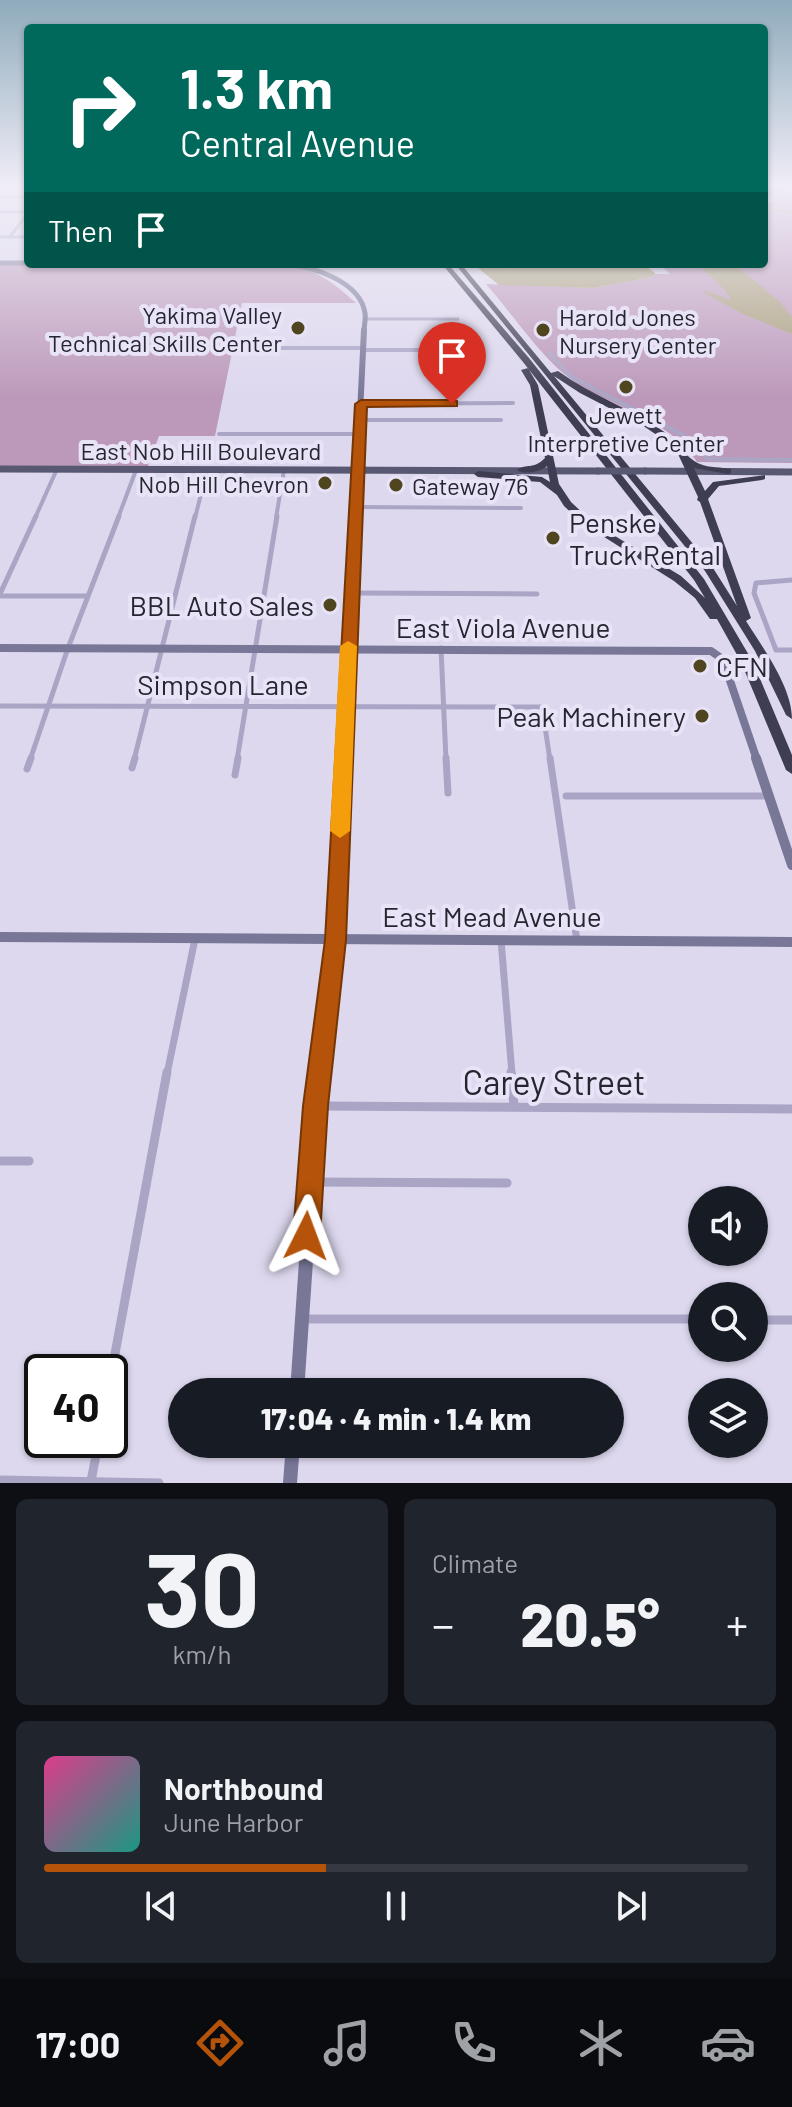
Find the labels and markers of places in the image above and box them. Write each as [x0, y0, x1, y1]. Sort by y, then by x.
place label: Yakima Valley Technical Skills Center [48, 300, 282, 357]
place label: Harold Jones Nursery Center [559, 302, 717, 359]
marker: Yakima Valley Technical Skills Center [289, 319, 307, 337]
marker: Harold Jones Nursery Center [534, 321, 552, 339]
pin [418, 322, 486, 404]
marker: Jewett Interpretive Center [617, 378, 635, 396]
place label: Jewett Interpretive Center [527, 400, 725, 457]
place label: Nob Hill Chevron [138, 469, 309, 498]
place label: Gateway 76 [412, 471, 528, 500]
marker: Nob Hill Chevron [316, 474, 334, 492]
marker: Gateway 76 [387, 476, 405, 494]
place label: Penske Truck Rental [569, 505, 721, 571]
marker: Penske Truck Rental [544, 529, 562, 547]
place label: BBL Auto Sales [130, 588, 314, 622]
marker: BBL Auto Sales [321, 596, 339, 614]
place label: CFN [716, 649, 768, 683]
marker: CFN [691, 657, 709, 675]
place label: Peak Machinery [496, 699, 686, 733]
marker: Peak Machinery [693, 707, 711, 725]

